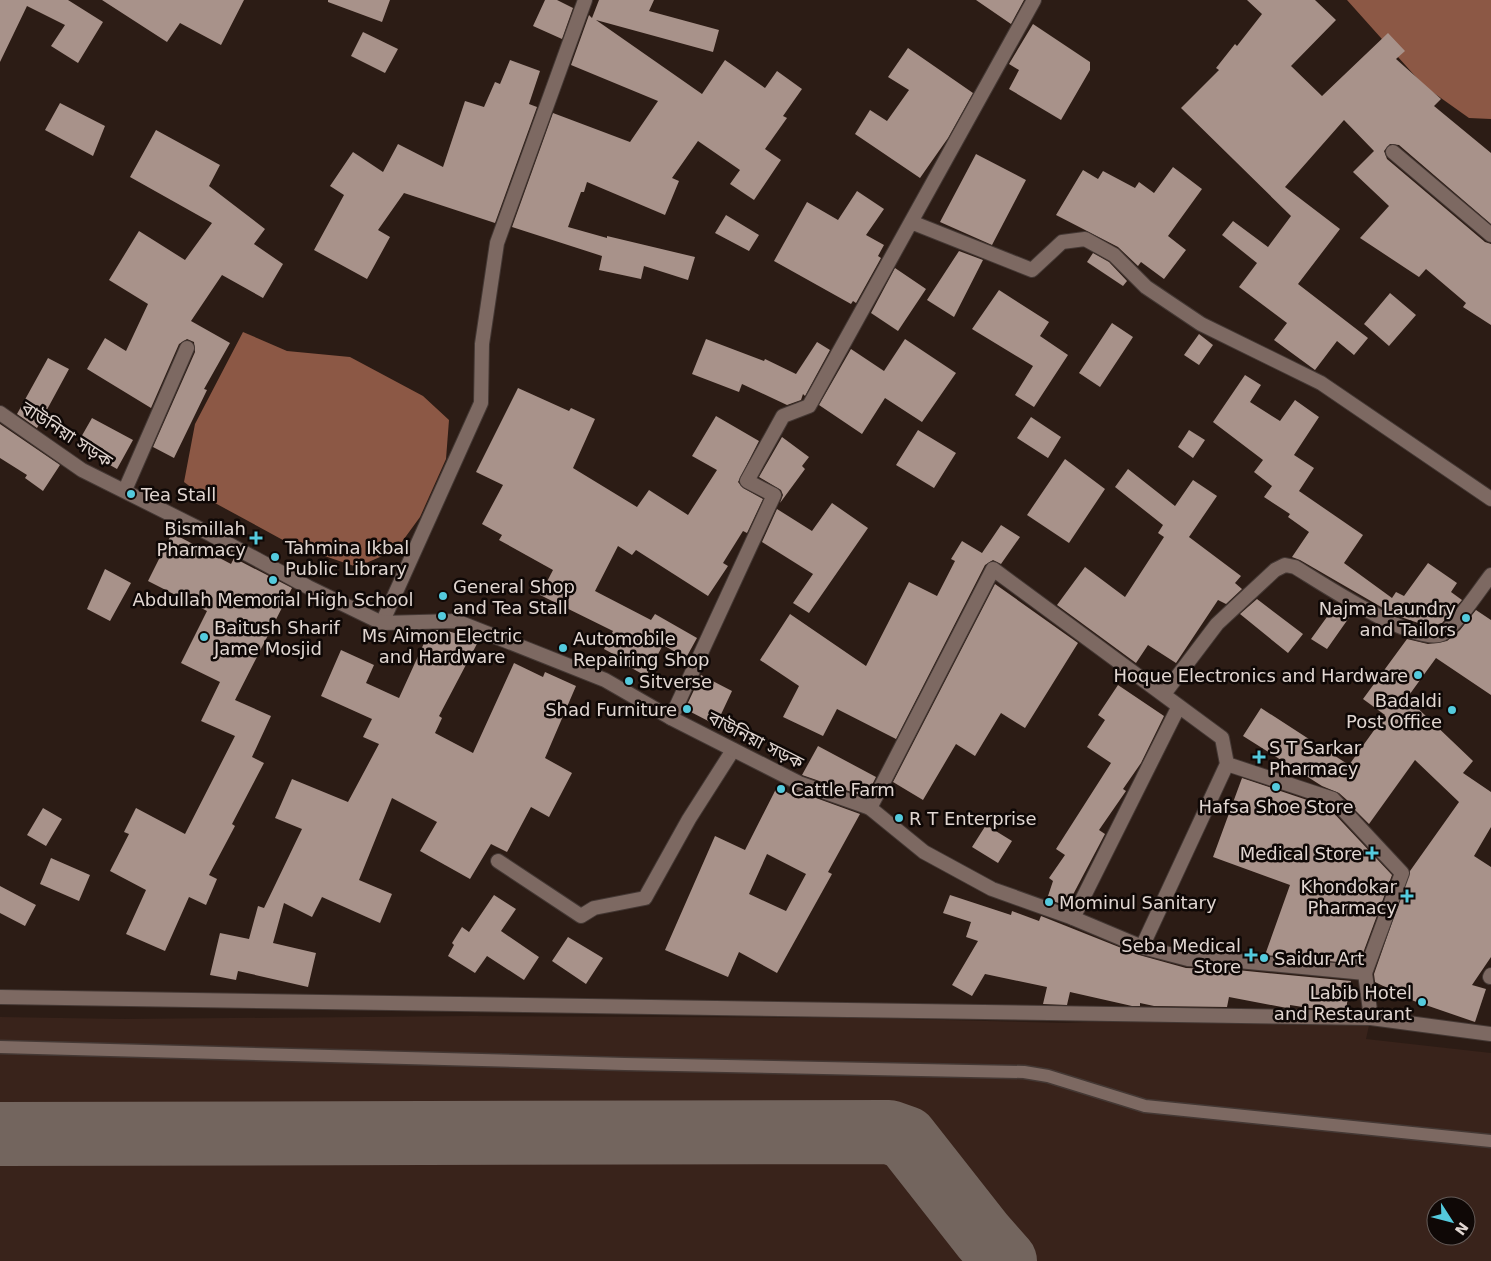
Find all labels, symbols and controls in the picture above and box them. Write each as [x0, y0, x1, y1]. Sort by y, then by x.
street label: বাউনিয়া সড়ক [17, 396, 117, 471]
place label: Tea Stall [140, 484, 216, 505]
marker: Tea Stall [125, 488, 137, 500]
place label: Bismillah Pharmacy [157, 518, 246, 560]
marker: Bismillah Pharmacy [250, 532, 262, 544]
place label: Tahmina Ikbal Public Library [284, 537, 409, 579]
marker: Tahmina Ikbal Public Library [269, 551, 281, 563]
marker: Abdullah Memorial High School [267, 574, 279, 586]
place label: General Shop and Tea Stall [453, 576, 575, 618]
place label: Abdullah Memorial High School [133, 589, 413, 610]
marker: General Shop and Tea Stall [437, 590, 449, 602]
place label: Najma Laundry and Tailors [1319, 598, 1456, 640]
marker: Ms Aimon Electric and Hardware [436, 610, 448, 622]
marker: Najma Laundry and Tailors [1460, 612, 1472, 624]
place label: Baitush Sharif Jame Mosjid [213, 617, 341, 659]
place label: Ms Aimon Electric and Hardware [362, 625, 522, 667]
place label: Automobile Repairing Shop [573, 628, 709, 670]
marker: Baitush Sharif Jame Mosjid [198, 631, 210, 643]
marker: Automobile Repairing Shop [557, 642, 569, 654]
place label: Hoque Electronics and Hardware [1114, 665, 1408, 686]
marker: Hoque Electronics and Hardware [1412, 669, 1424, 681]
place label: Sitverse [639, 671, 712, 692]
marker: Sitverse [623, 675, 635, 687]
place label: Badaldi Post Office [1346, 690, 1442, 732]
place label: Shad Furniture [545, 699, 677, 720]
marker: Shad Furniture [681, 703, 693, 715]
marker: Badaldi Post Office [1446, 704, 1458, 716]
street label: বাউনিয়া সড়ক [704, 707, 808, 773]
place label: S T Sarkar Pharmacy [1269, 737, 1362, 779]
marker: S T Sarkar Pharmacy [1253, 751, 1265, 763]
place label: Cattle Farm [791, 779, 895, 800]
marker: Hafsa Shoe Store [1270, 781, 1282, 793]
marker: Cattle Farm [775, 783, 787, 795]
place label: Hafsa Shoe Store [1198, 796, 1354, 817]
place label: R T Enterprise [909, 808, 1037, 829]
marker: R T Enterprise [893, 812, 905, 824]
place label: Medical Store [1240, 843, 1362, 864]
marker: Medical Store [1366, 847, 1378, 859]
place label: Khondokar Pharmacy [1300, 876, 1398, 918]
marker: Khondokar Pharmacy [1401, 890, 1413, 902]
place label: Mominul Sanitary [1059, 892, 1217, 913]
marker: Mominul Sanitary [1043, 896, 1055, 908]
place label: Seba Medical Store [1121, 935, 1241, 977]
place label: Saidur Art [1274, 948, 1364, 969]
marker: Seba Medical Store [1245, 949, 1257, 961]
marker: Saidur Art [1258, 952, 1270, 964]
place label: Labib Hotel and Restaurant [1274, 982, 1412, 1024]
marker: Labib Hotel and Restaurant [1416, 996, 1428, 1008]
north arrow [1426, 1196, 1476, 1246]
text: N [1452, 1219, 1471, 1238]

